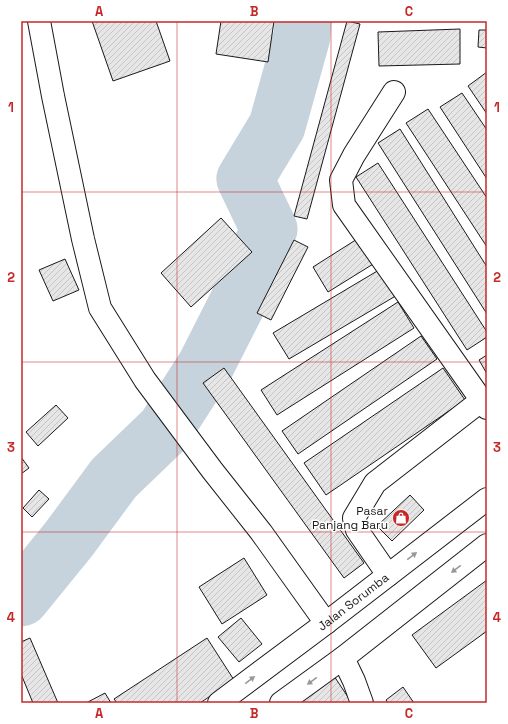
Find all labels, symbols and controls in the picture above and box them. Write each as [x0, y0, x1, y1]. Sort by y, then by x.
text: A [95, 3, 104, 20]
text: B [250, 3, 259, 20]
text: C [405, 3, 413, 20]
text: 1 [8, 99, 14, 116]
text: 1 [494, 99, 500, 116]
text: 2 [7, 269, 15, 286]
text: 2 [493, 269, 501, 286]
text: 3 [7, 439, 15, 456]
text: 3 [493, 439, 501, 456]
place label: Pasar Panjang Baru [312, 503, 388, 533]
shop icon: Pasar Panjang Baru [391, 508, 411, 528]
one-way arrow [406, 552, 417, 560]
one-way arrow [451, 565, 462, 573]
street label: Jalan Sorumba [314, 569, 392, 634]
text: 4 [7, 609, 15, 626]
text: 4 [493, 609, 501, 626]
one-way arrow [244, 676, 255, 684]
one-way arrow [306, 677, 317, 685]
text: A [95, 705, 104, 722]
text: B [250, 705, 259, 722]
text: C [405, 705, 413, 722]

